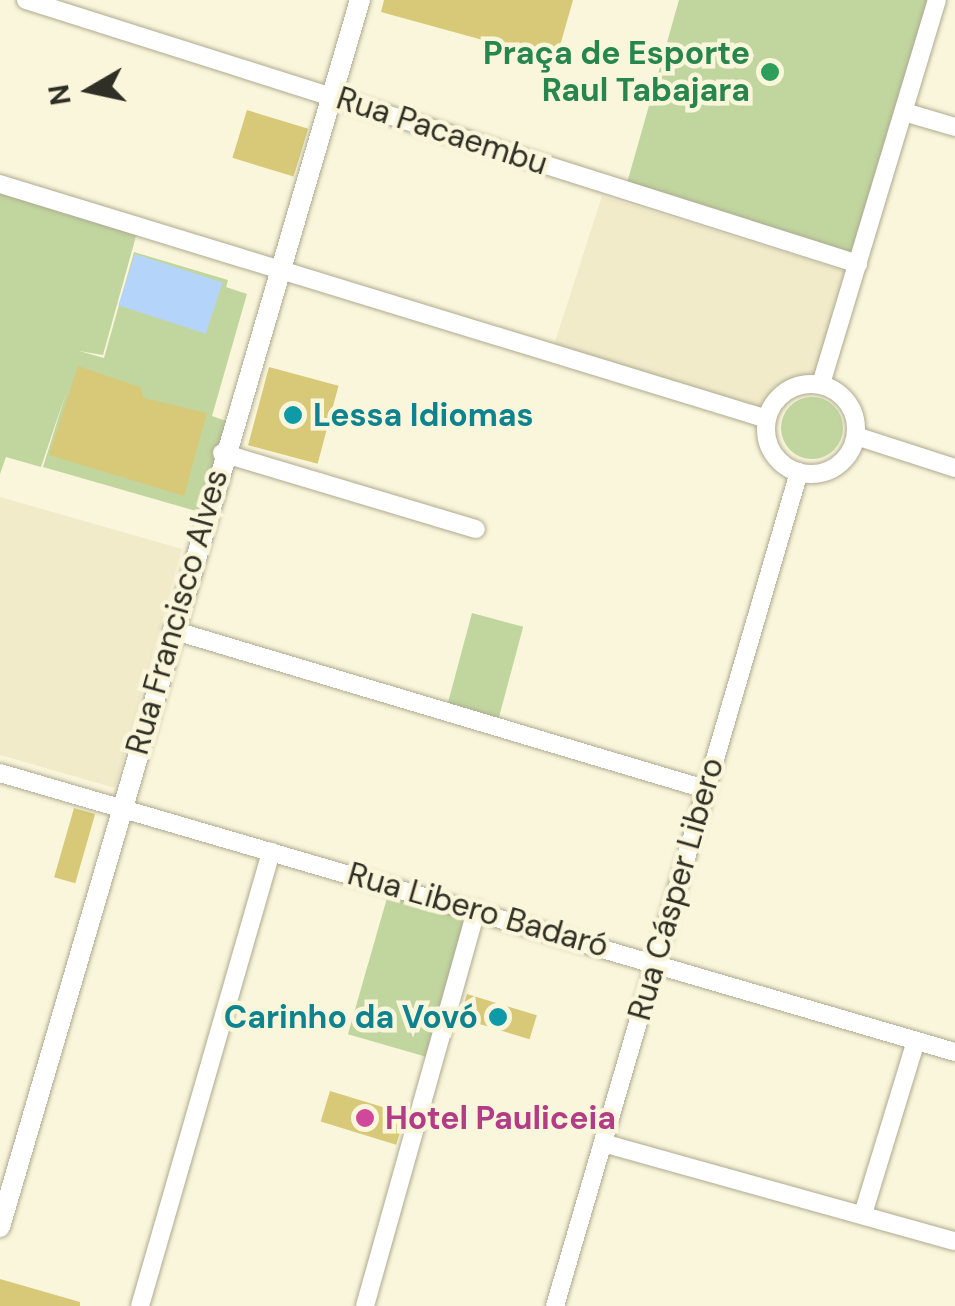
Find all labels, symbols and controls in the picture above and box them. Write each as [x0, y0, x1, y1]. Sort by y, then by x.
place label: Praça de Esporte Raul Tabajara [483, 35, 750, 110]
north arrow [40, 40, 140, 140]
marker: Praça de Esporte Raul Tabajara [759, 61, 781, 83]
street label: Rua Pacaembu [332, 79, 552, 183]
text: N [40, 82, 80, 108]
place label: Lessa Idiomas [313, 396, 534, 434]
marker: Lessa Idiomas [282, 404, 304, 426]
street label: Rua Francisco Alves [118, 465, 236, 759]
street label: Rua Cásper Libero [620, 753, 732, 1025]
street label: Rua Libero Badaró [343, 854, 613, 966]
place label: Carinho da Vovó [224, 998, 478, 1036]
marker: Carinho da Vovó [487, 1006, 509, 1028]
place label: Hotel Pauliceia [385, 1099, 616, 1137]
marker: Hotel Pauliceia [354, 1107, 376, 1129]

